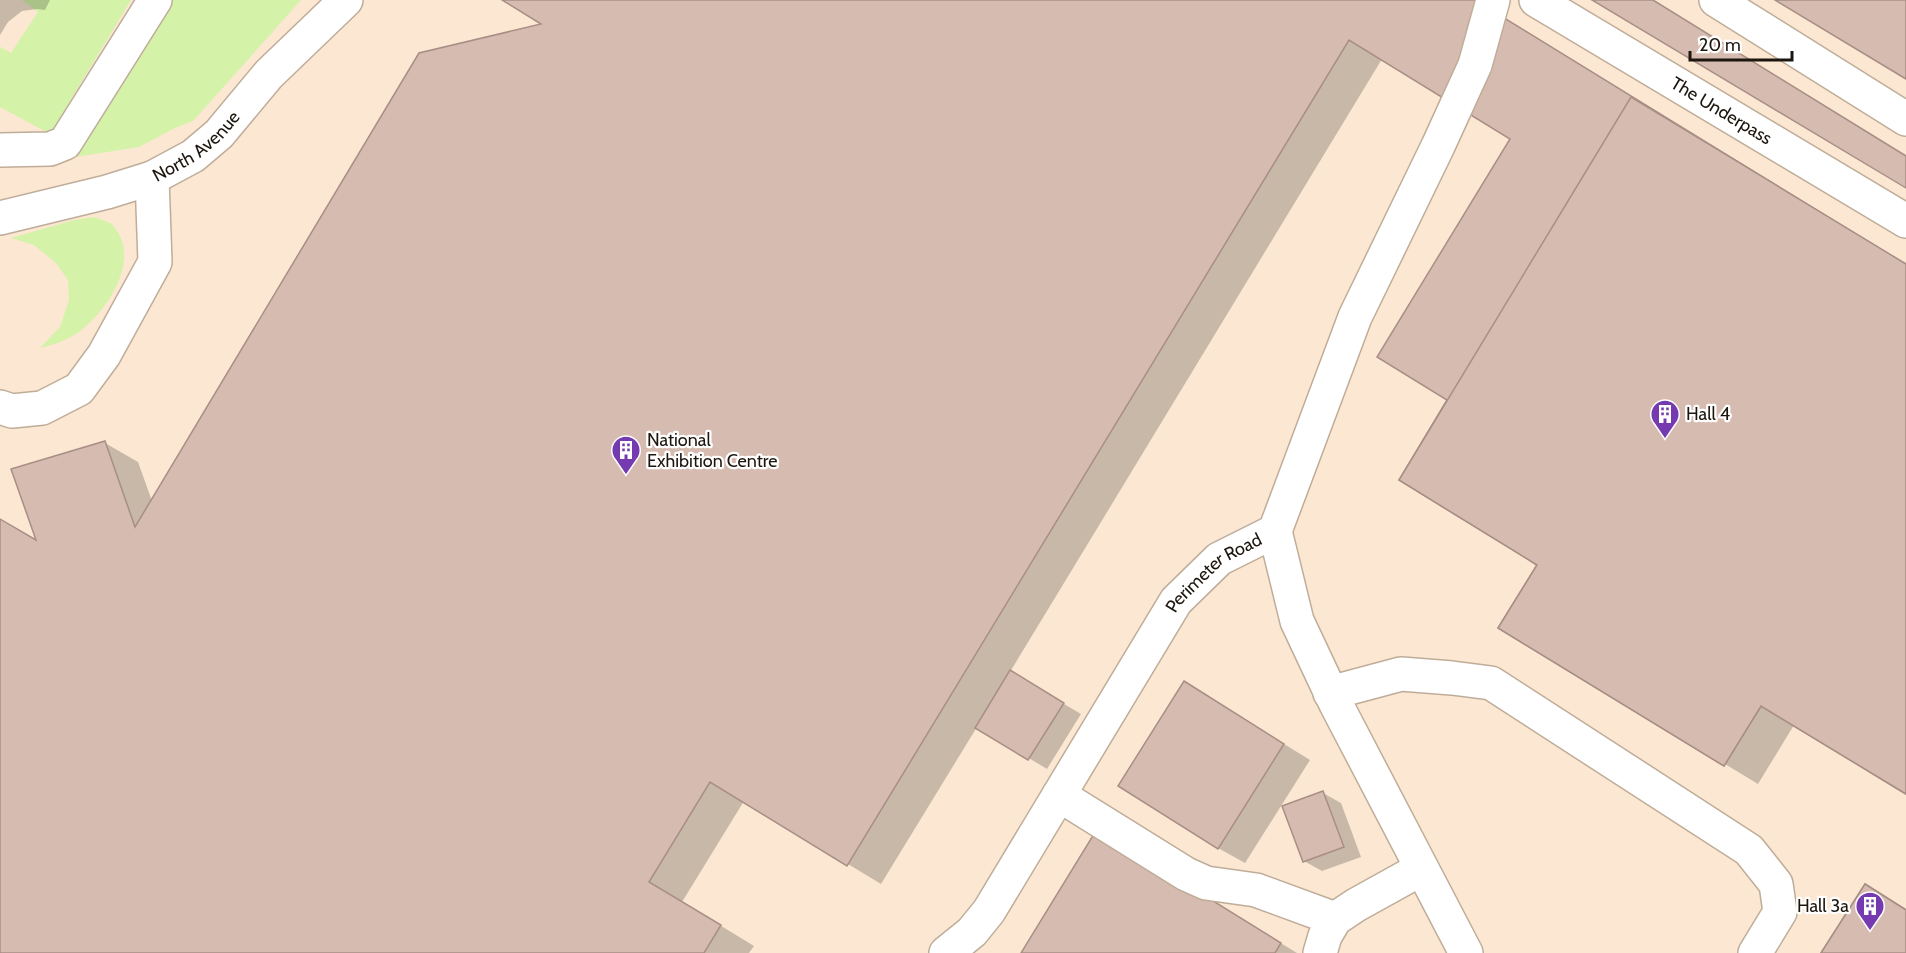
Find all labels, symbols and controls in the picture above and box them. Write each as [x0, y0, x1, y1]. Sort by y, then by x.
scale bar [1690, 24, 1792, 62]
text: 20 m [1699, 34, 1741, 56]
street label: The Underpass [1667, 72, 1776, 149]
street label: North Avenue [149, 106, 245, 187]
building icon: Hall 4 [1649, 398, 1681, 440]
place label: Hall 4 [1686, 403, 1730, 425]
place label: National Exhibition Centre [647, 429, 777, 472]
building icon: National Exhibition Centre [610, 434, 642, 476]
street label: Perimeter Road [1161, 528, 1265, 616]
building icon: Hall 3a [1854, 890, 1886, 932]
place label: Hall 3a [1797, 895, 1849, 917]

